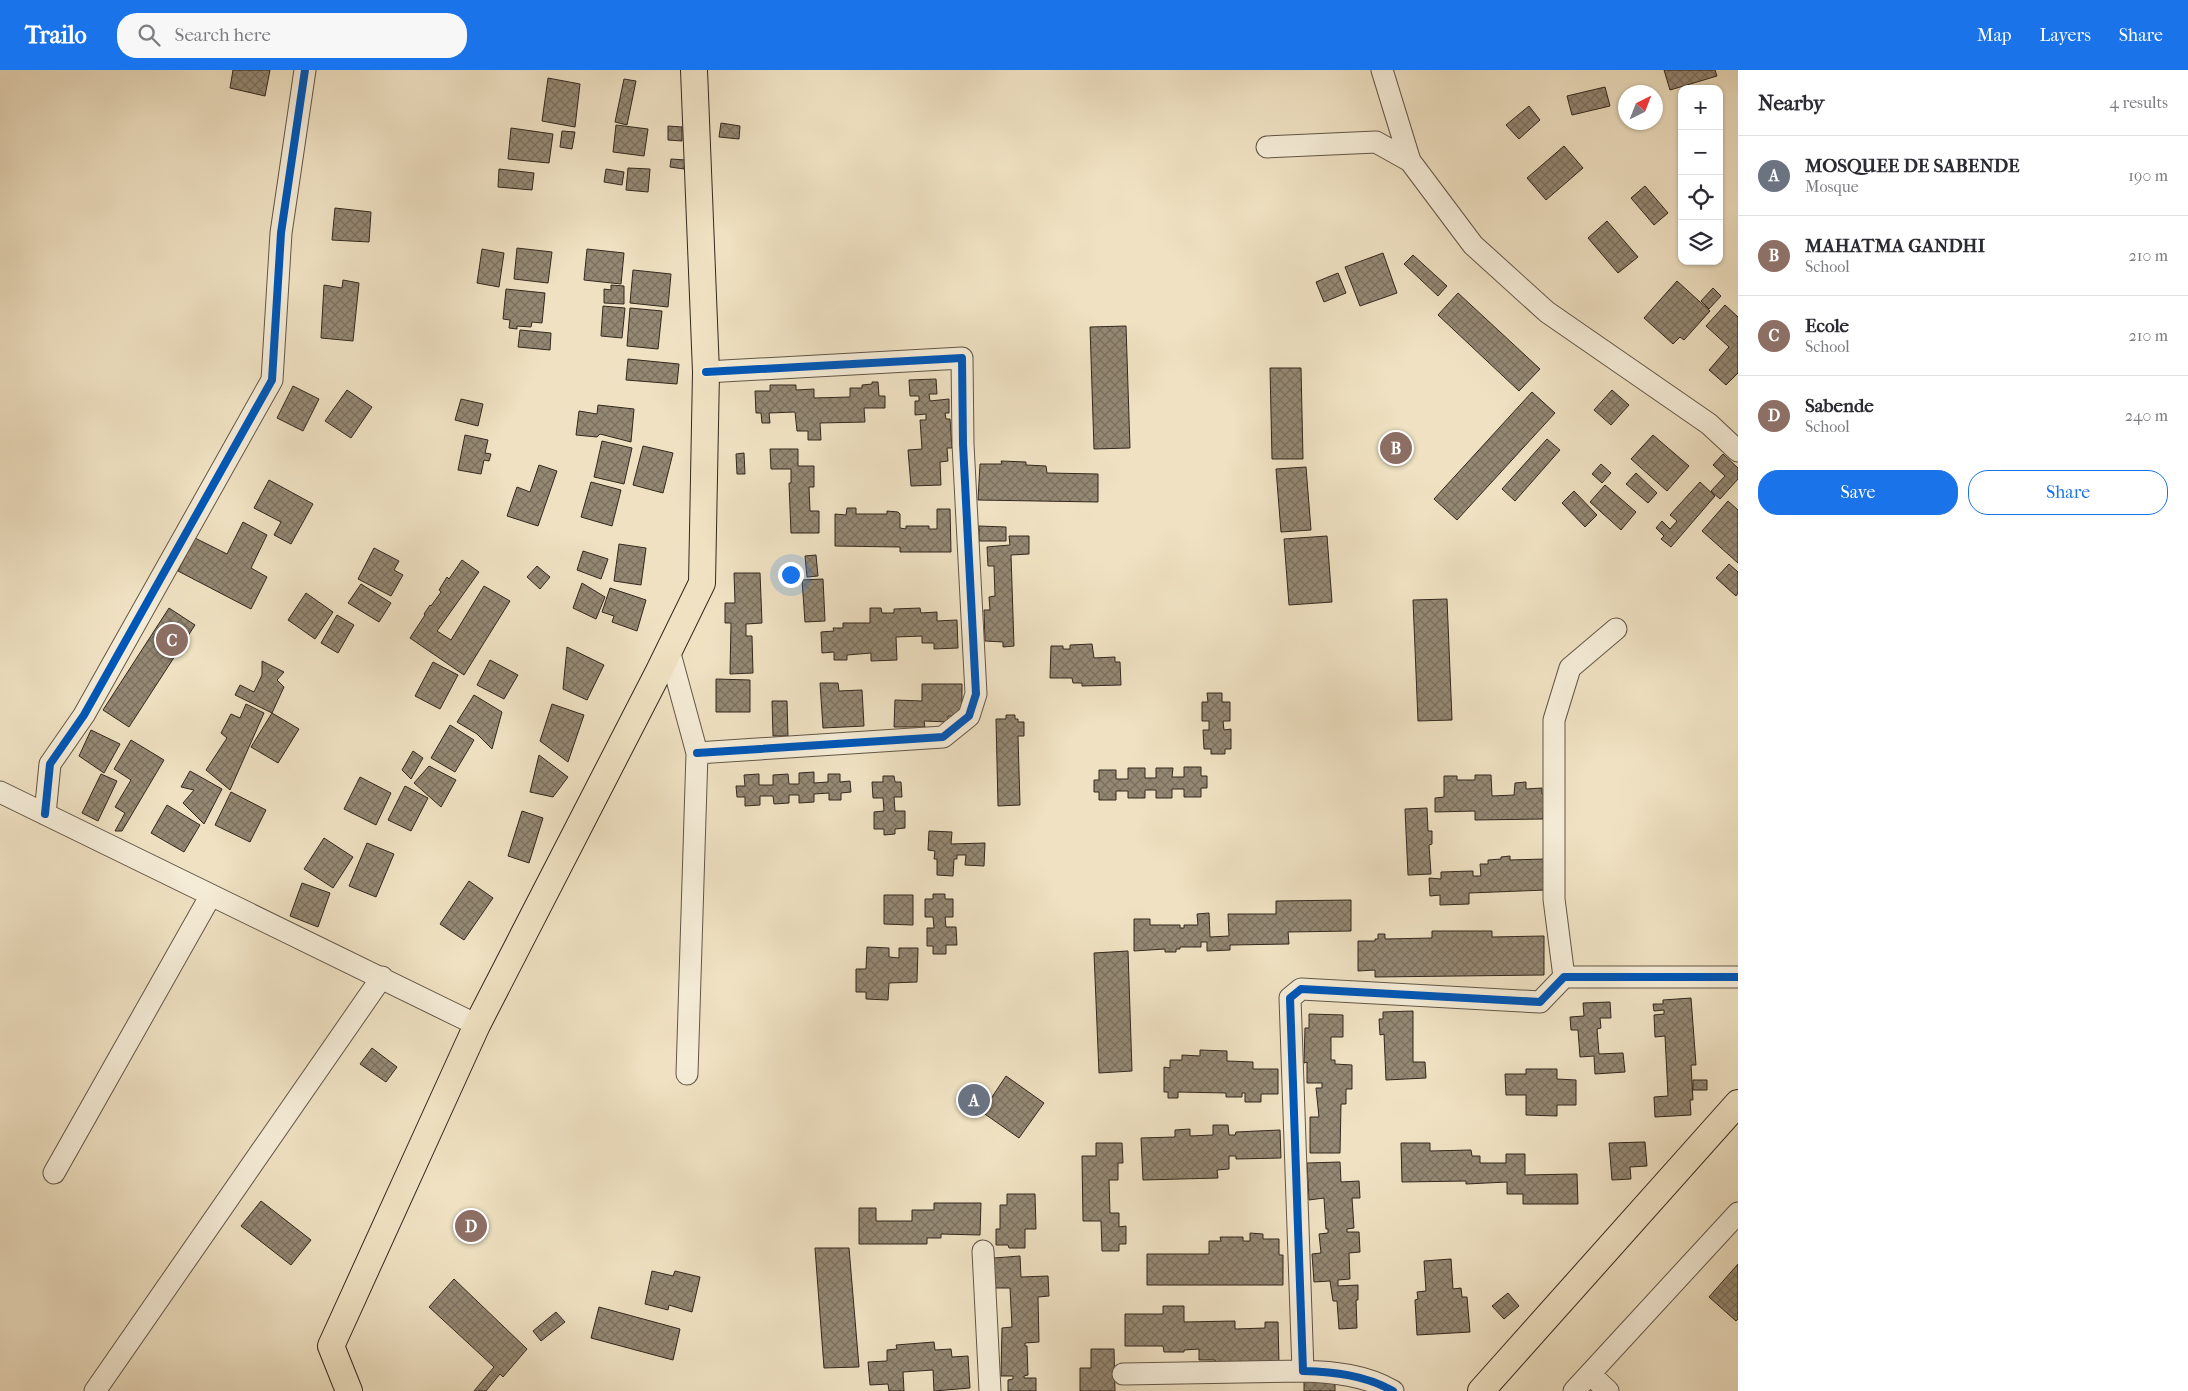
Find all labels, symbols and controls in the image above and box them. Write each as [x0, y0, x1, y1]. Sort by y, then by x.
search box [117, 13, 467, 58]
text: Trailo [25, 21, 87, 49]
icon: search [135, 21, 163, 49]
text: Search here [175, 24, 271, 46]
text: Map [1977, 25, 2011, 46]
text: Layers [2039, 25, 2091, 46]
text: Share [2119, 25, 2163, 46]
north arrow [1618, 85, 1663, 130]
map controls [1678, 85, 1723, 265]
button: + [1678, 85, 1723, 130]
text: Nearby [1758, 91, 1824, 115]
text: 4 results [2110, 93, 2168, 112]
button: − [1678, 130, 1723, 175]
text: MOSQUEE DE SABENDE [1805, 155, 2020, 177]
text: A [1769, 166, 1779, 185]
text: 190 m [2128, 166, 2168, 185]
button: locate [1678, 175, 1723, 220]
text: Mosque [1805, 177, 1859, 196]
button: layers [1678, 220, 1723, 265]
text: MAHATMA GANDHI [1805, 235, 1985, 257]
text: B [1769, 246, 1779, 265]
text: 210 m [2129, 246, 2168, 265]
text: School [1805, 257, 1850, 276]
text: Ecole [1805, 315, 1849, 337]
text: C [1769, 326, 1779, 345]
text: 210 m [2129, 326, 2168, 345]
text: School [1805, 337, 1850, 356]
text: Sabende [1805, 395, 1874, 417]
text: D [1768, 406, 1780, 425]
text: 240 m [2125, 406, 2168, 425]
text: School [1805, 417, 1850, 436]
pin: B [1380, 429, 1412, 467]
button: Save [1758, 470, 1958, 515]
button: Share [1968, 470, 2168, 515]
your location [778, 562, 804, 588]
pin: C [156, 621, 188, 659]
pin: A [958, 1081, 990, 1119]
pin: D [455, 1207, 487, 1245]

